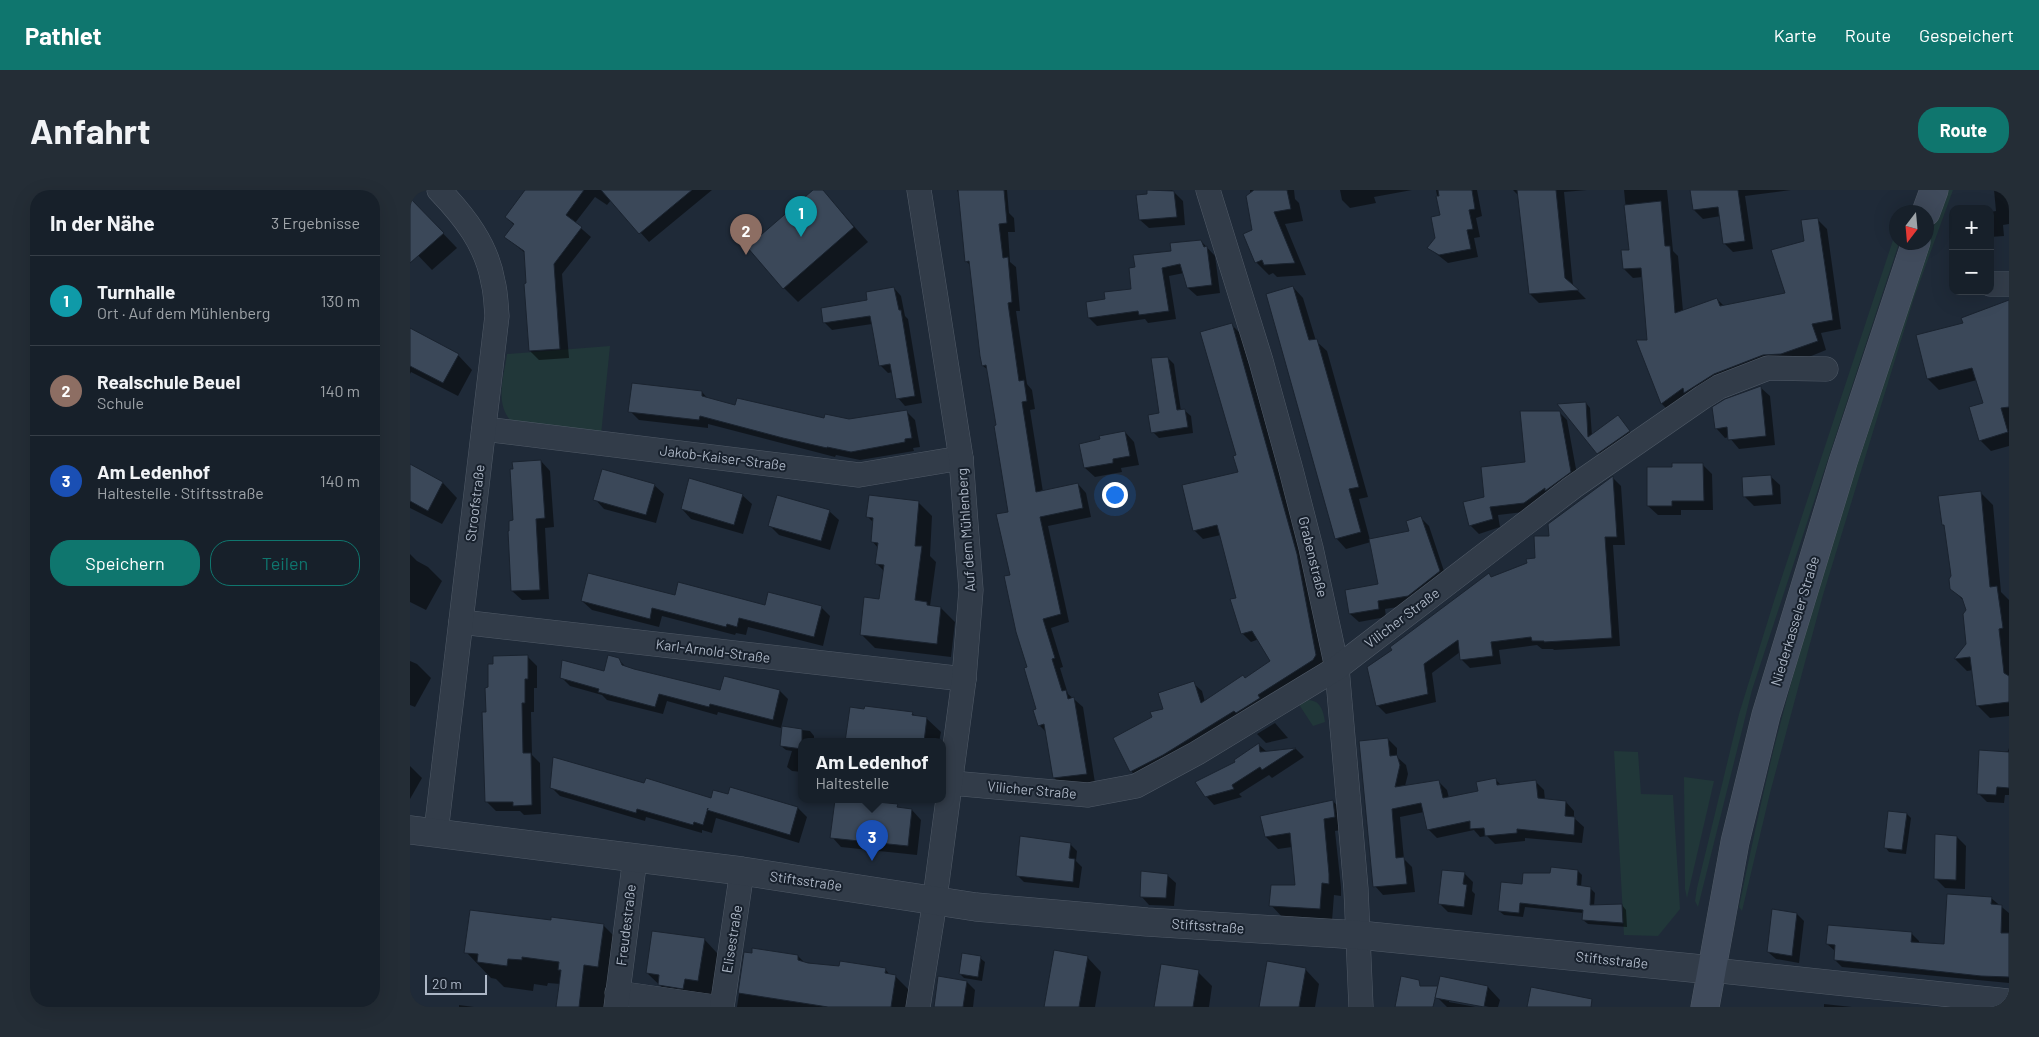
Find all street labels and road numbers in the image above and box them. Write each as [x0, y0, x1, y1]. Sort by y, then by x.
street label: Jakob-Kaiser-Straße [659, 441, 787, 474]
street label: Stroofstraße [461, 463, 488, 542]
street label: Auf dem Mühlenberg [953, 468, 978, 592]
street label: Grabenstraße [1295, 515, 1332, 599]
street label: Niederkasseler Straße [1767, 554, 1822, 688]
street label: Vilicher Straße [1361, 584, 1443, 651]
street label: Karl-Arnold-Straße [655, 635, 771, 666]
street label: Vilicher Straße [987, 777, 1077, 802]
street label: Stiftsstraße [769, 867, 843, 894]
street label: Freudestraße [612, 883, 639, 967]
street label: Elisestraße [718, 904, 745, 974]
street label: Stiftsstraße [1171, 914, 1245, 937]
street label: Stiftsstraße [1575, 947, 1649, 972]

